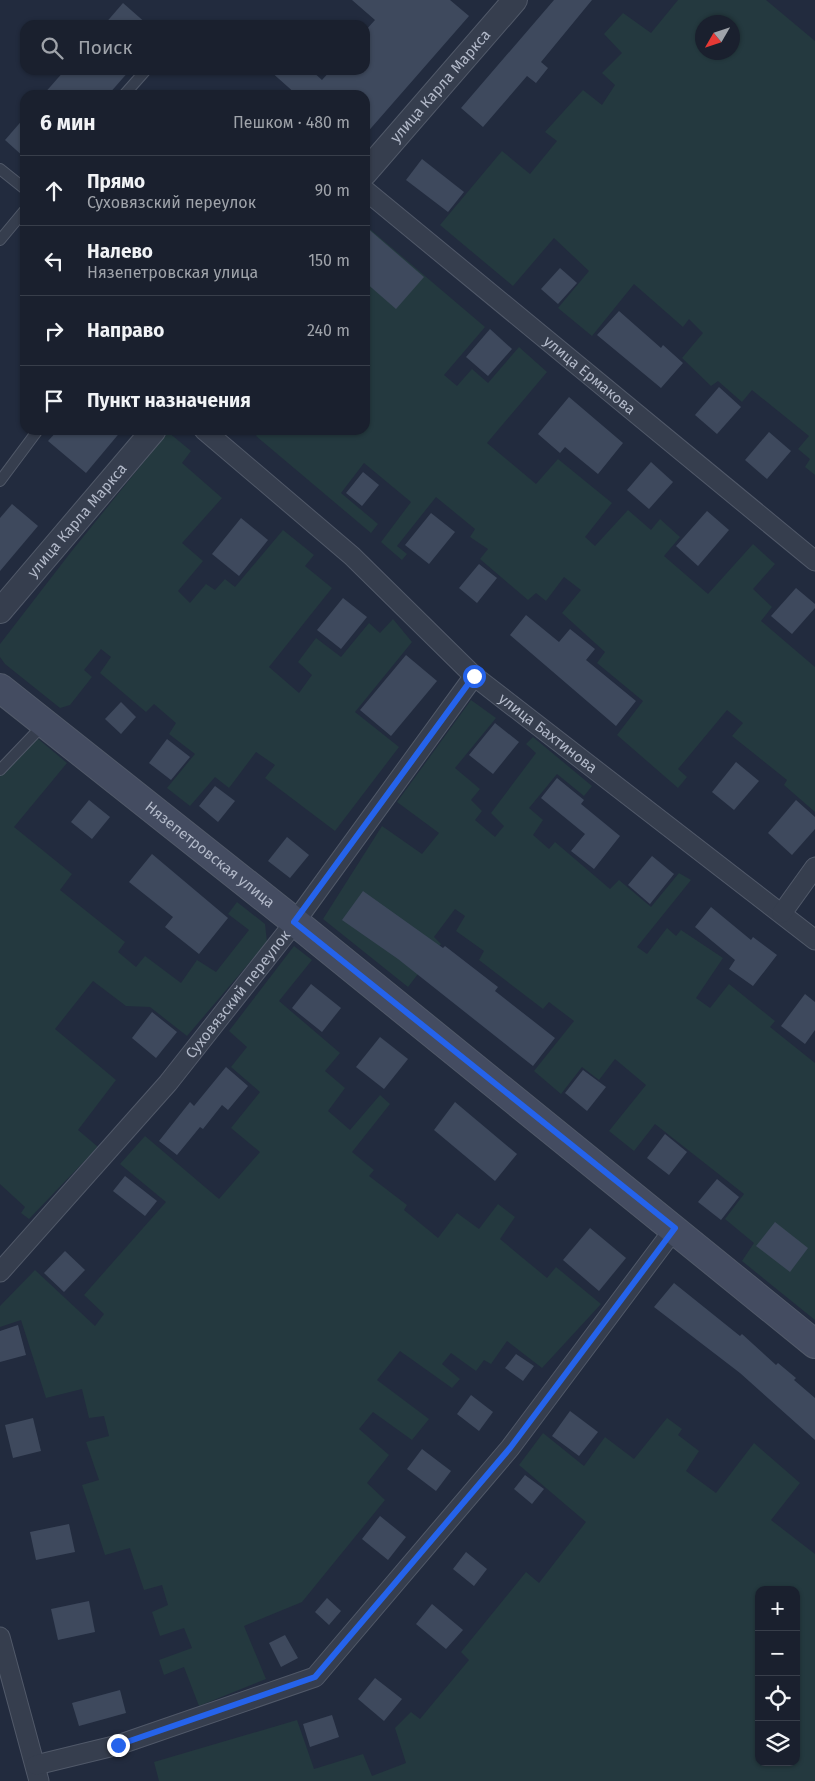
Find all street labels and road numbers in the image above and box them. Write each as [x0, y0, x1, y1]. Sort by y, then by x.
street label: улица Карла Маркса [386, 26, 494, 146]
street label: улица Ермакова [540, 332, 639, 418]
street label: улица Карла Маркса [24, 460, 131, 581]
street label: улица Бахтинова [495, 689, 601, 777]
street label: Нязепетровская улица [141, 798, 278, 912]
street label: Суховязский переулок [182, 926, 294, 1062]

